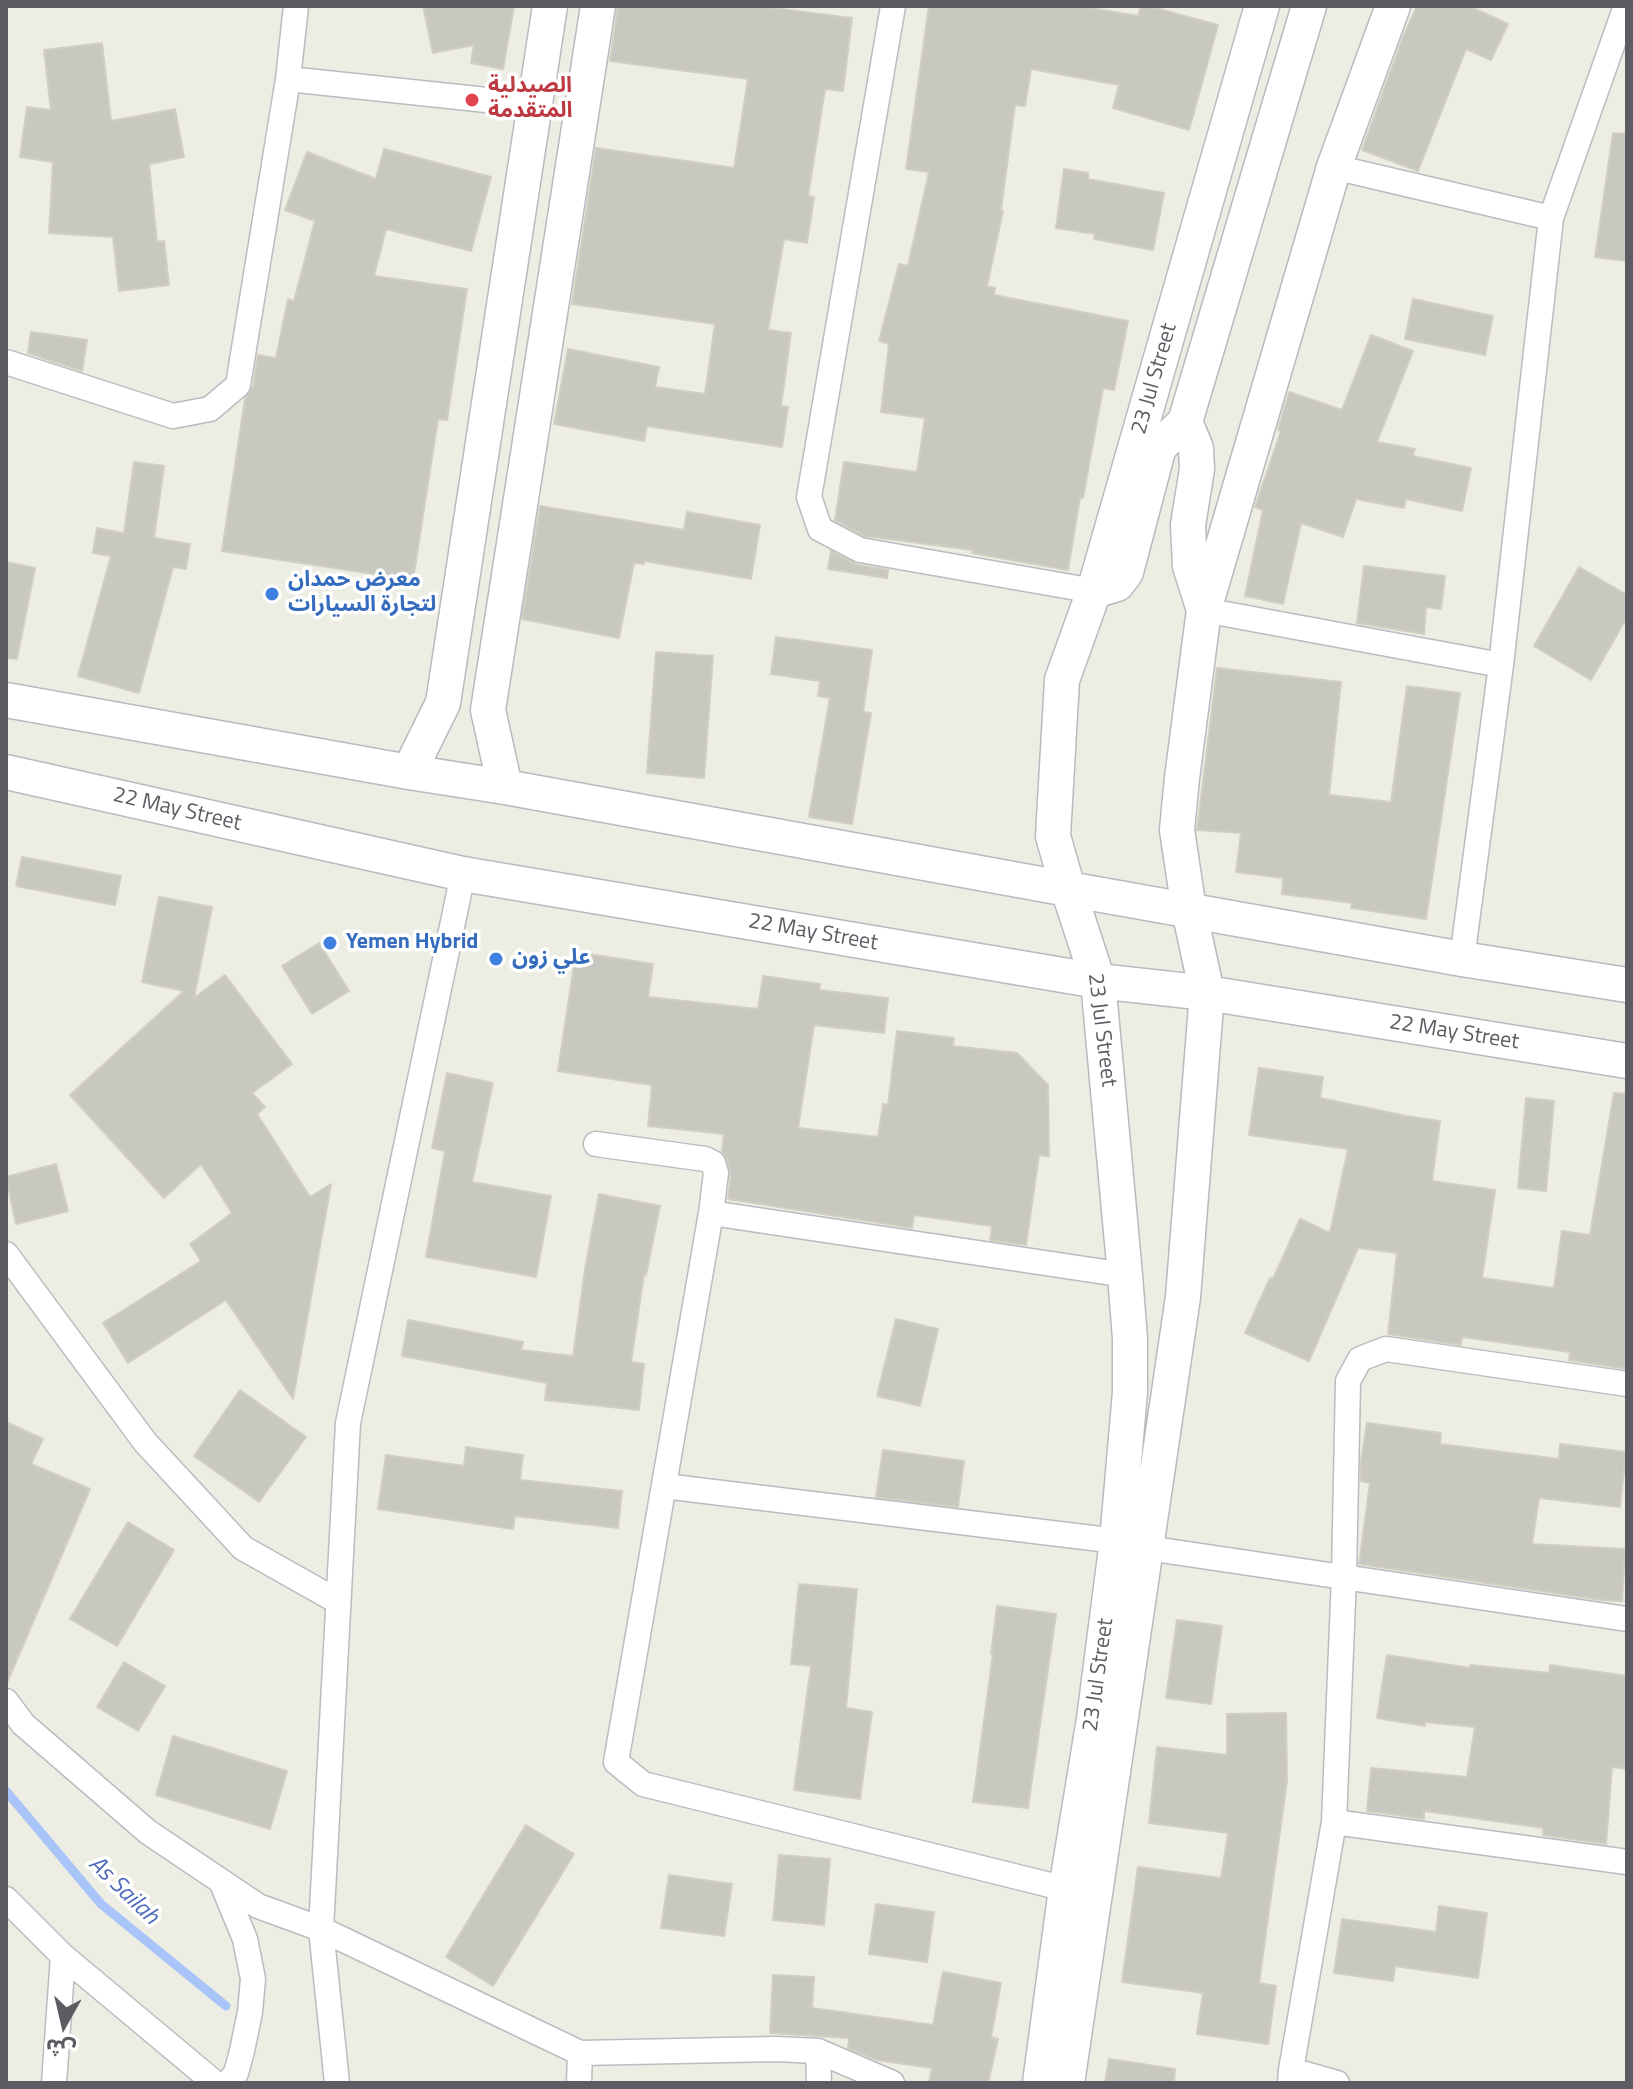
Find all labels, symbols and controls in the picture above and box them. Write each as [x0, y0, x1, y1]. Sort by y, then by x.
place label: الصيدلية المتقدمة [488, 74, 573, 126]
marker: الصيدلية المتقدمة [463, 91, 481, 109]
street label: 23 Jul Street [1127, 320, 1183, 438]
place label: معرض حمدان لتجارة السيارات [288, 568, 436, 620]
marker: معرض حمدان لتجارة السيارات [263, 585, 281, 603]
street label: 22 May Street [110, 782, 244, 838]
street label: 22 May Street [746, 909, 880, 957]
place label: Yemen Hybrid [346, 930, 478, 956]
marker: Yemen Hybrid [321, 934, 339, 952]
place label: علي زون [512, 946, 591, 972]
marker: علي زون [487, 950, 505, 968]
street label: 23 Jul Street [1081, 972, 1121, 1088]
street label: 22 May Street [1387, 1010, 1521, 1056]
street label: 23 Jul Street [1078, 1617, 1120, 1733]
water label: As Sailah [82, 1850, 164, 1932]
north arrow [24, 1985, 104, 2065]
text: ش [43, 2030, 78, 2068]

